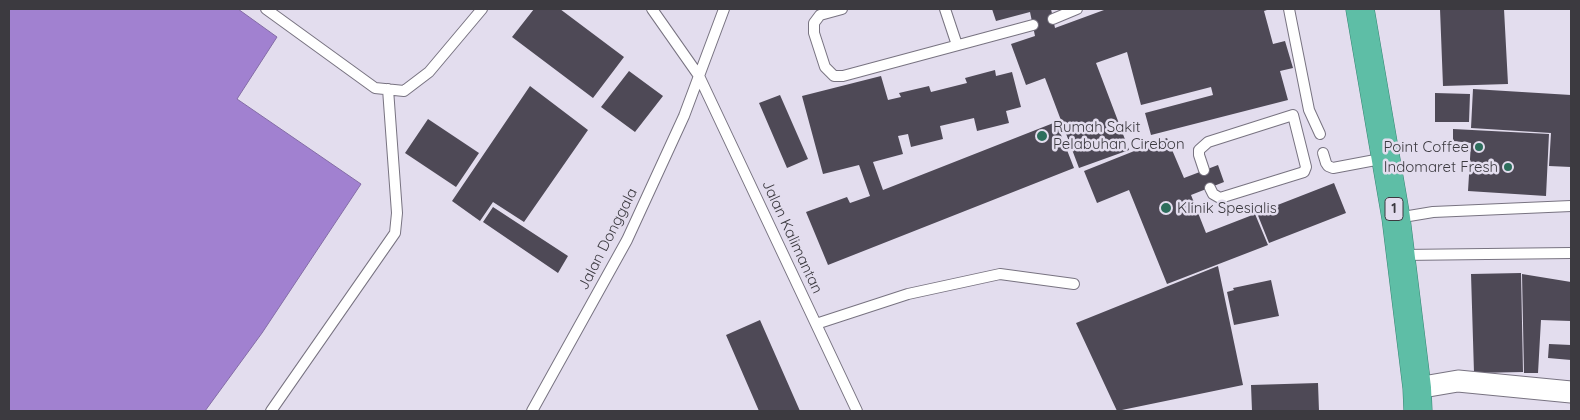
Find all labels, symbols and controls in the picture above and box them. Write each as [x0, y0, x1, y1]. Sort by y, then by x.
place label: Rumah Sakit Pelabuhan Cirebon [1053, 118, 1185, 153]
marker: Rumah Sakit Pelabuhan Cirebon [1035, 129, 1049, 143]
place label: Point Coffee [1383, 138, 1469, 156]
marker: Point Coffee [1473, 141, 1485, 153]
place label: Indomaret Fresh [1384, 158, 1498, 176]
marker: Indomaret Fresh [1502, 161, 1514, 173]
street label: Jalan Kalimantan [758, 177, 826, 297]
street label: Jalan Donggala [575, 185, 641, 293]
road number: 1 [1385, 198, 1403, 220]
place label: Klinik Spesialis [1177, 199, 1277, 217]
marker: Klinik Spesialis [1159, 201, 1173, 215]

